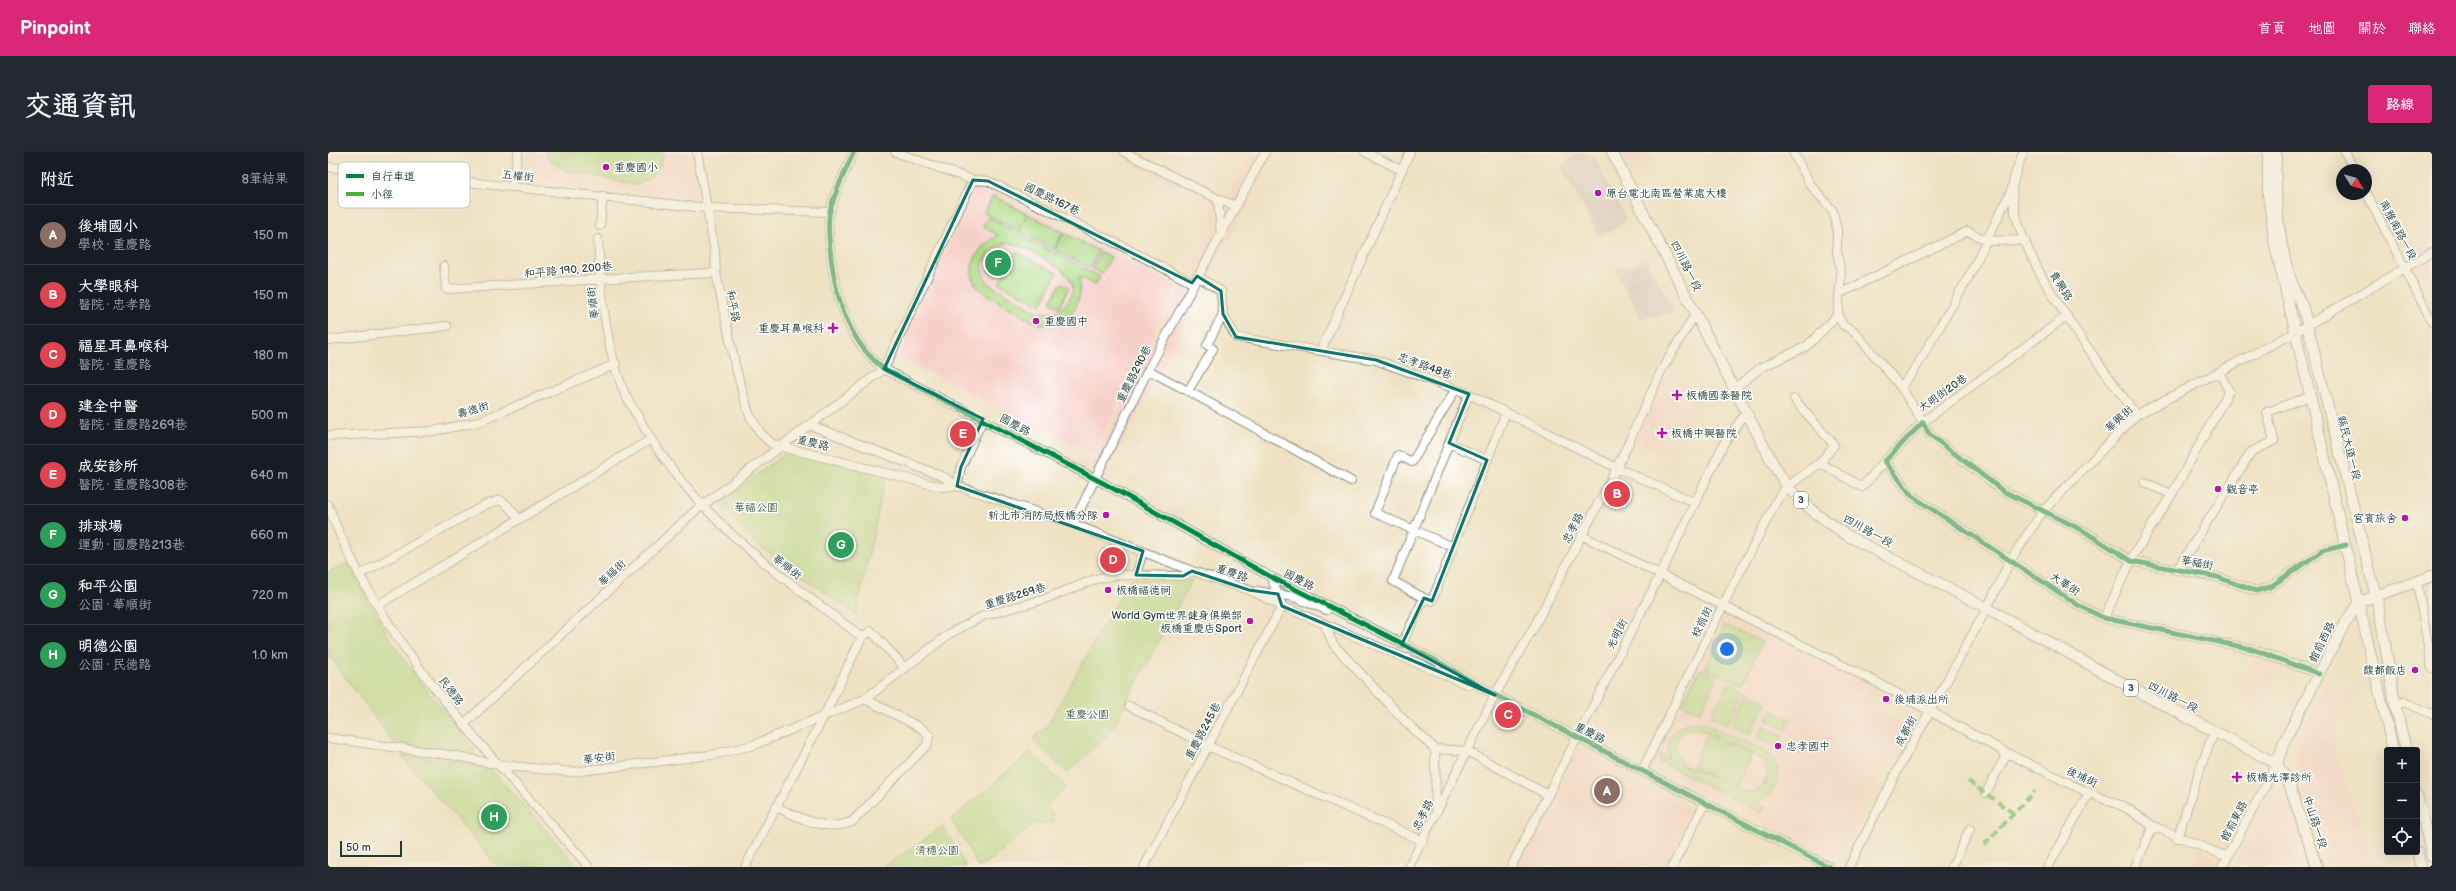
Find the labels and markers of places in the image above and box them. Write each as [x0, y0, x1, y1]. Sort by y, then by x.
place label: 重慶國小 [614, 161, 658, 174]
marker: 重慶國小 [601, 162, 611, 172]
place label: 原台電北南區營業處大樓 [1606, 187, 1727, 200]
marker: 原台電北南區營業處大樓 [1593, 188, 1603, 198]
pin: F [985, 248, 1011, 278]
place label: 重慶國中 [1044, 315, 1088, 328]
marker: 重慶國中 [1031, 316, 1041, 326]
place label: 重慶耳鼻喉科 [758, 322, 824, 335]
marker: 重慶耳鼻喉科 [827, 322, 839, 334]
marker: 板橋國泰醫院 [1671, 389, 1683, 401]
place label: 板橋國泰醫院 [1686, 389, 1752, 402]
pin: E [950, 419, 976, 449]
marker: 板橋中興醫院 [1656, 427, 1668, 439]
place label: 板橋中興醫院 [1671, 427, 1737, 440]
pin: B [1604, 479, 1630, 509]
place label: 觀音亭 [2226, 483, 2259, 496]
marker: 觀音亭 [2213, 484, 2223, 494]
place label: 新北市消防局板橋分隊 [988, 509, 1098, 522]
marker: 新北市消防局板橋分隊 [1101, 510, 1111, 520]
place label: 宮賓旅舍 [2353, 512, 2397, 525]
marker: 宮賓旅舍 [2400, 513, 2410, 523]
pin: G [828, 530, 854, 560]
pin: D [1100, 545, 1126, 575]
place label: 板橋福德祠 [1116, 584, 1171, 597]
marker: 板橋福德祠 [1103, 585, 1113, 595]
place label: World Gym世界健身俱樂部 板橋重慶店Sport [1111, 609, 1243, 635]
marker: World Gym世界健身俱樂部 板橋重慶店Sport [1245, 616, 1255, 626]
place label: 馥都飯店 [2363, 664, 2407, 677]
marker: 馥都飯店 [2410, 665, 2420, 675]
place label: 後埔派出所 [1894, 693, 1949, 706]
marker: 後埔派出所 [1881, 694, 1891, 704]
pin: C [1495, 700, 1521, 730]
place label: 忠孝國中 [1786, 740, 1830, 753]
marker: 忠孝國中 [1773, 741, 1783, 751]
marker: 板橋光澤診所 [2231, 771, 2243, 783]
place label: 板橋光澤診所 [2246, 771, 2312, 784]
pin: A [1594, 776, 1620, 806]
pin: H [481, 802, 507, 832]

